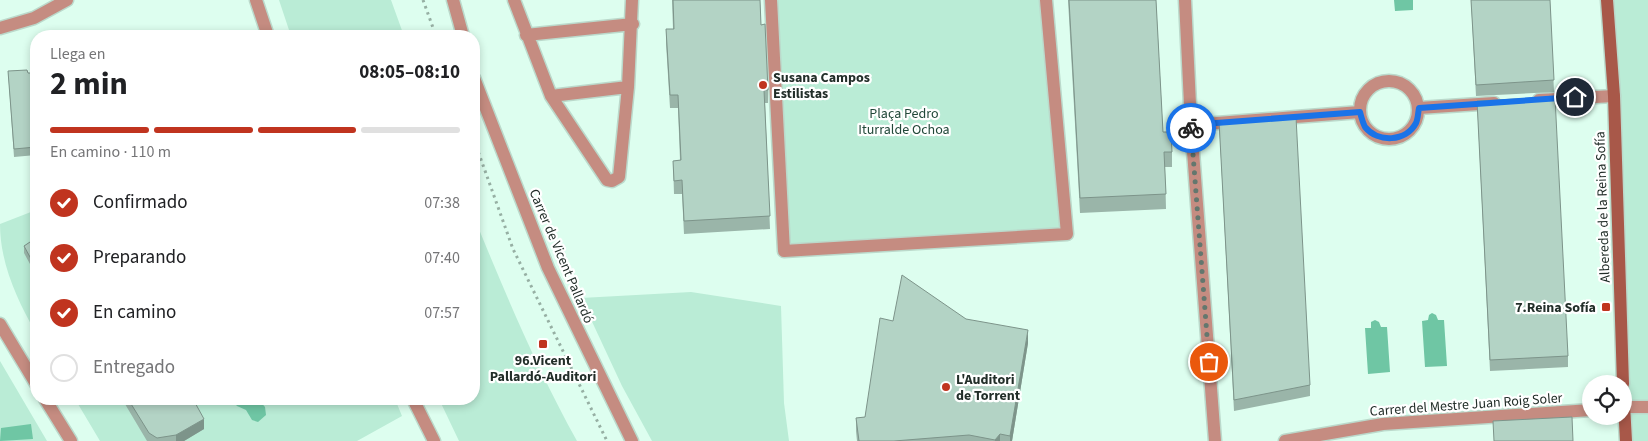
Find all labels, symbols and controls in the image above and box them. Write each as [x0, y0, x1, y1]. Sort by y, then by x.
text: Llega en [50, 43, 105, 65]
text: 08:05–08:10 [359, 59, 460, 86]
text: 2 min [50, 61, 128, 107]
place label: Susana Campos Estilistas [773, 68, 870, 104]
pin [1554, 76, 1596, 118]
marker: Susana Campos Estilistas [757, 79, 769, 91]
icon: home [1561, 83, 1589, 111]
courier [1166, 103, 1216, 153]
park label: Plaça Pedro Iturralde Ochoa [858, 104, 950, 140]
icon: bike [1177, 114, 1205, 142]
street label: Albereda de la Reina Sofía [1590, 131, 1616, 283]
text: En camino · 110 m [50, 141, 171, 163]
street label: Carrer de Vicent Pallardó [524, 186, 598, 327]
icon: check [50, 189, 78, 217]
text: Confirmado [93, 189, 188, 216]
text: 07:38 [424, 192, 460, 214]
icon: check [50, 244, 78, 272]
text: Preparando [93, 244, 186, 271]
text: 07:40 [424, 247, 460, 269]
place label: 7.Reina Sofía [1515, 298, 1596, 318]
icon: check [50, 299, 78, 327]
text: En camino [93, 299, 176, 326]
marker: 7.Reina Sofía [1600, 301, 1612, 313]
text: 07:57 [424, 302, 460, 324]
marker: 96.Vicent Pallardó-Auditori [537, 338, 549, 350]
pin [1188, 341, 1230, 383]
icon: bag [1195, 348, 1223, 376]
place label: 96.Vicent Pallardó-Auditori [490, 351, 596, 387]
text: Entregado [93, 354, 175, 381]
place label: L'Auditori de Torrent [956, 370, 1021, 406]
map controls [1582, 375, 1632, 425]
button: locate [1582, 375, 1632, 425]
marker: L'Auditori de Torrent [940, 381, 952, 393]
street label: Carrer del Mestre Juan Roig Soler [1369, 388, 1563, 422]

